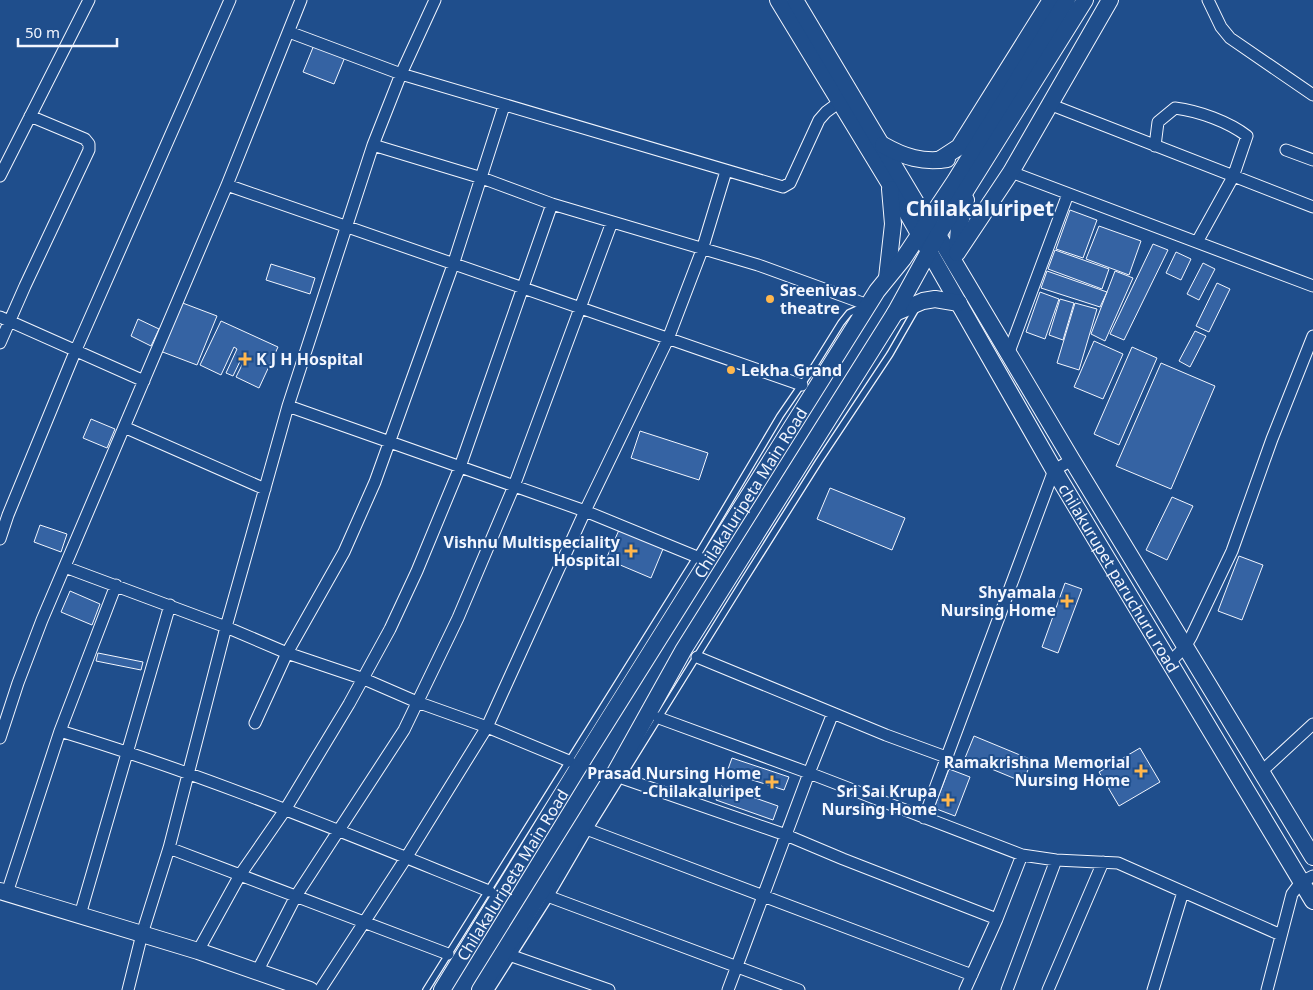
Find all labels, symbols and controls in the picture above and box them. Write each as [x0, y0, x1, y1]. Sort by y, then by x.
scale bar [18, 15, 116, 47]
text: 50 m [25, 22, 60, 42]
district label: Chilakaluripet [906, 194, 1054, 222]
place label: Sreenivas theatre [780, 279, 857, 319]
marker: Sreenivas theatre [764, 293, 776, 305]
place label: K J H Hospital [256, 348, 363, 370]
marker: K J H Hospital [238, 352, 252, 366]
place label: Lekha Grand [741, 359, 842, 381]
marker: Lekha Grand [725, 364, 737, 376]
street label: Chilakaluripeta Main Road [689, 403, 812, 582]
street label: chilakurupet paruchuru road [1054, 479, 1184, 677]
place label: Vishnu Multispeciality Hospital [443, 531, 621, 571]
marker: Vishnu Multispeciality Hospital [624, 544, 638, 558]
place label: Shyamala Nursing Home [941, 581, 1056, 621]
marker: Shyamala Nursing Home [1060, 594, 1074, 608]
place label: Ramakrishna Memorial Nursing Home [944, 751, 1130, 791]
place label: Prasad Nursing Home -Chilakaluripet [587, 762, 761, 802]
marker: Ramakrishna Memorial Nursing Home [1134, 764, 1148, 778]
marker: Prasad Nursing Home -Chilakaluripet [765, 775, 779, 789]
place label: Sri Sai Krupa Nursing Home [822, 780, 937, 820]
street label: Chilakaluripeta Main Road [452, 785, 573, 965]
marker: Sri Sai Krupa Nursing Home [941, 793, 955, 807]

